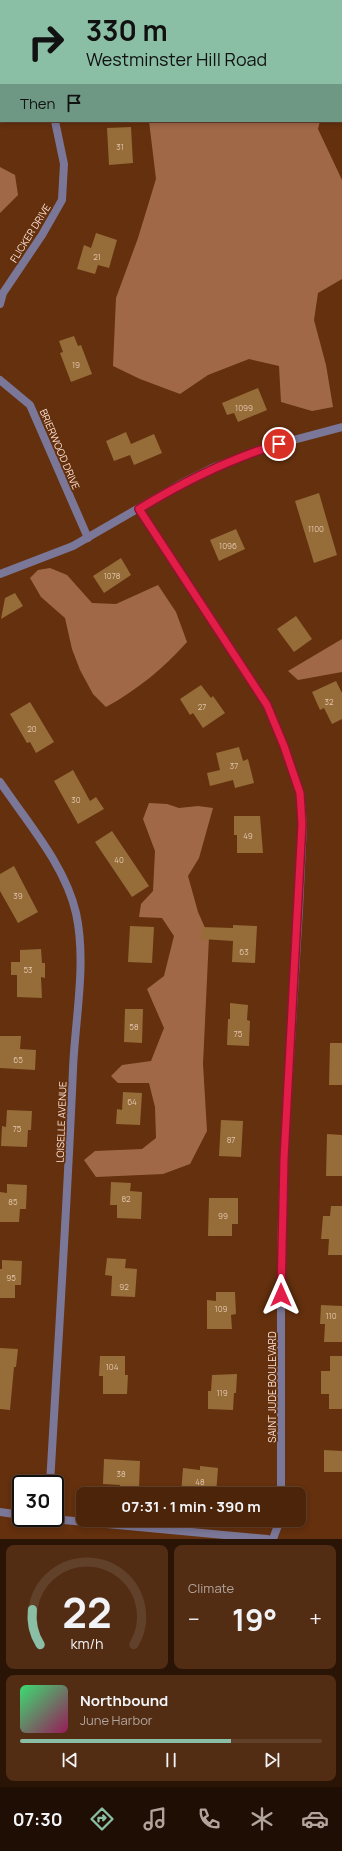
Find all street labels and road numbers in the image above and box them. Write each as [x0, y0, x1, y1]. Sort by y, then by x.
street label: FLICKER DRIVE [6, 201, 54, 265]
street label: BRIERWOOD DRIVE [37, 407, 83, 492]
street label: LOISELLE AVENUE [53, 1081, 69, 1163]
street label: SAINT JUDE BOULEVARD [265, 1331, 279, 1443]

